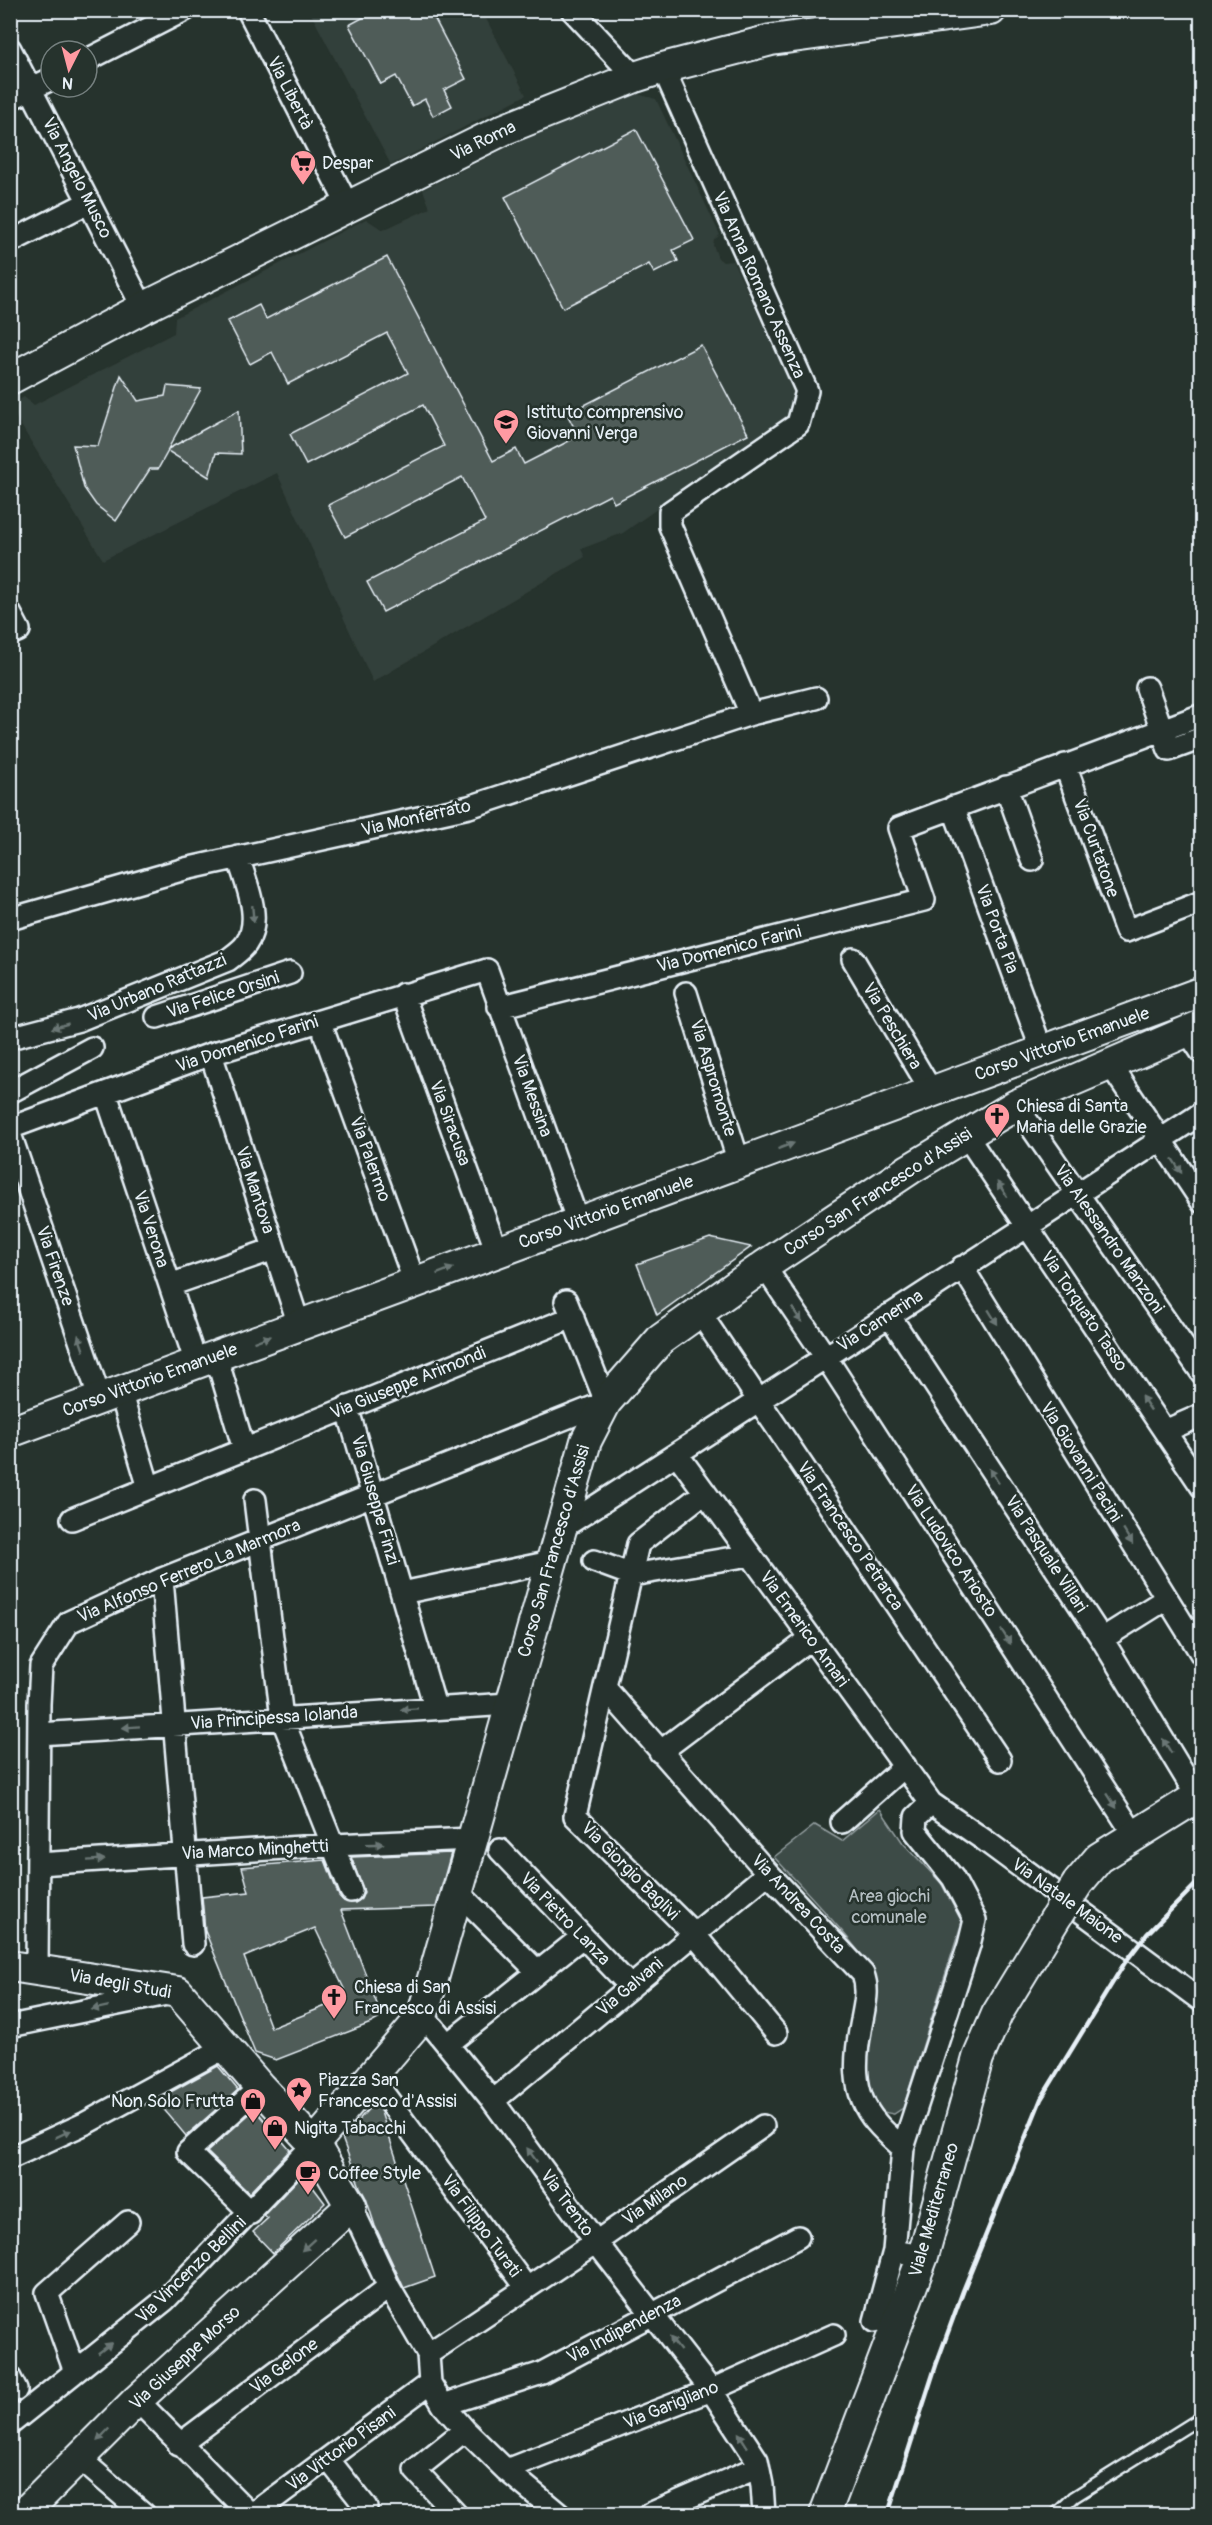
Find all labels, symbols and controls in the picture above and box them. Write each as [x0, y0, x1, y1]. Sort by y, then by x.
north arrow [39, 39, 99, 99]
street label: Via Libertà [262, 52, 318, 134]
text: N [61, 72, 74, 93]
street label: Via Angelo Musco [37, 114, 118, 243]
street label: Via Roma [446, 115, 520, 167]
supermarket icon: Despar [288, 148, 318, 186]
place label: Despar [322, 152, 374, 175]
street label: Via Anna Romano Assenza [707, 188, 811, 382]
place label: Istituto comprensivo Giovanni Verga [526, 401, 684, 445]
school or university icon: Istituto comprensivo Giovanni Verga [491, 407, 521, 445]
street label: Via Monferrato [359, 794, 473, 842]
street label: Via Curtatone [1067, 795, 1125, 901]
street label: Via Porta Pia [970, 881, 1024, 977]
one-way arrow [248, 904, 257, 923]
street label: Via Domenico Farini [654, 920, 804, 978]
street label: Via Urbano Rattazzi [84, 948, 230, 1028]
street label: Via Felice Orsini [164, 966, 282, 1024]
street label: Via Peschiera [857, 978, 927, 1074]
street label: Corso Vittorio Emanuele [971, 1002, 1153, 1086]
street label: Via Domenico Farini [173, 1010, 321, 1078]
street label: Via Aspromonte [684, 1017, 742, 1139]
one-way arrow [51, 1021, 69, 1031]
street label: Via Messina [507, 1052, 557, 1140]
street label: Via Siracusa [424, 1077, 476, 1169]
place label: Chiesa di Santa Maria delle Grazie [1016, 1095, 1147, 1139]
church icon: Chiesa di Santa Maria delle Grazie [982, 1101, 1012, 1139]
street label: Via Palermo [344, 1113, 396, 1205]
street label: Corso San Francesco d'Assisi [780, 1122, 976, 1262]
one-way arrow [777, 1141, 795, 1150]
street label: Via Mantova [230, 1143, 280, 1237]
one-way arrow [1172, 1157, 1183, 1174]
street label: Via Alessandro Manzoni [1049, 1160, 1169, 1318]
street label: Corso Vittorio Emanuele [515, 1170, 697, 1254]
one-way arrow [997, 1181, 1008, 1197]
street label: Via Verona [128, 1187, 174, 1271]
street label: Via Firenze [31, 1223, 79, 1309]
street label: Via Torquato Tasso [1035, 1246, 1133, 1376]
one-way arrow [437, 1266, 455, 1276]
street label: Via Camerina [832, 1285, 928, 1357]
one-way arrow [791, 1306, 803, 1322]
one-way arrow [987, 1309, 998, 1325]
one-way arrow [254, 1333, 272, 1343]
one-way arrow [76, 1334, 85, 1352]
street label: Corso Vittorio Emanuele [59, 1338, 241, 1422]
street label: Via Giuseppe Arimondi [327, 1341, 489, 1425]
one-way arrow [1141, 1395, 1152, 1411]
street label: Via Giovanni Pacini [1035, 1398, 1127, 1526]
street label: Via Giuseppe Finzi [346, 1433, 404, 1567]
street label: Corso San Francesco d'Assisi [513, 1442, 595, 1660]
street label: Via Francesco Petrarca [792, 1457, 908, 1615]
one-way arrow [989, 1468, 1000, 1484]
street label: Via Ludovico Ariosto [900, 1480, 1003, 1622]
street label: Via Pasquale Villari [999, 1491, 1093, 1617]
street label: Via Alfonso Ferrero La Marmora [74, 1513, 304, 1629]
one-way arrow [1122, 1529, 1133, 1545]
street label: Via Emerico Amari [754, 1566, 854, 1692]
one-way arrow [1000, 1629, 1011, 1645]
street label: Via Principessa Iolanda [190, 1701, 358, 1735]
one-way arrow [399, 1704, 418, 1714]
one-way arrow [121, 1723, 140, 1732]
one-way arrow [1162, 1738, 1173, 1754]
one-way arrow [1106, 1793, 1117, 1809]
street label: Via Giorgio Baglivi [576, 1817, 684, 1925]
street label: Via Marco Minghetti [181, 1835, 329, 1865]
one-way arrow [365, 1839, 384, 1848]
street label: Via Andrea Costa [746, 1849, 850, 1959]
street label: Via Natale Maione [1007, 1853, 1127, 1949]
one-way arrow [87, 1856, 106, 1865]
street label: Via Pietro Lanza [515, 1867, 615, 1971]
park label: Area giochi comunale [848, 1885, 930, 1929]
street label: Via Galvani [592, 1952, 668, 2022]
street label: Via degli Studi [67, 1964, 173, 2004]
place label: Chiesa di San Francesco di Assisi [354, 1976, 496, 2020]
church icon: Chiesa di San Francesco di Assisi [319, 1982, 349, 2020]
one-way arrow [90, 2004, 109, 2013]
place label: Piazza San Francesco d'Assisi [318, 2069, 457, 2113]
place icon: Piazza San Francesco d'Assisi [284, 2075, 314, 2113]
shop icon: Non Solo Frutta [238, 2086, 268, 2124]
place label: Non Solo Frutta [111, 2090, 234, 2113]
shop icon: Nigita Tabacchi [260, 2113, 290, 2151]
place label: Nigita Tabacchi [294, 2117, 406, 2140]
one-way arrow [55, 2129, 72, 2138]
street label: Viale Mediterraneo [904, 2140, 964, 2280]
one-way arrow [527, 2148, 539, 2163]
cafe icon: Coffee Style [293, 2158, 323, 2196]
place label: Coffee Style [328, 2162, 421, 2185]
street label: Via Trento [535, 2165, 599, 2241]
street label: Via Milano [618, 2169, 692, 2231]
street label: Via Filippo Turati [436, 2170, 526, 2282]
street label: Via Vincenzo Bellini [131, 2211, 251, 2329]
one-way arrow [300, 2238, 315, 2252]
street label: Via Indipendenza [563, 2289, 685, 2369]
street label: Via Giuseppe Morso [125, 2300, 246, 2415]
street label: Via Gelone [245, 2333, 323, 2399]
one-way arrow [670, 2337, 682, 2352]
one-way arrow [97, 2341, 113, 2354]
street label: Via Garigliano [620, 2375, 722, 2435]
street label: Via Vittorio Pisani [282, 2401, 400, 2497]
one-way arrow [97, 2428, 111, 2442]
one-way arrow [738, 2431, 749, 2448]

